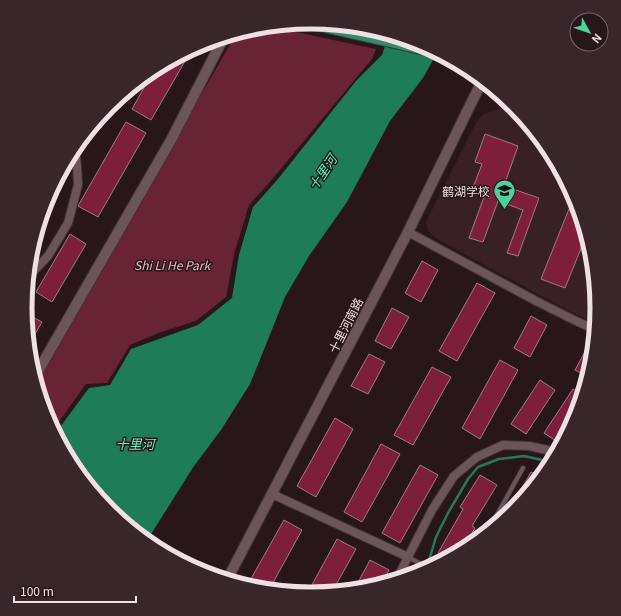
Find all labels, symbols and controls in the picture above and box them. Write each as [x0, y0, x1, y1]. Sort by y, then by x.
north arrow [569, 12, 609, 52]
text: N [589, 31, 606, 47]
water label: 十里河 [303, 148, 342, 193]
school or university icon: 鹤湖学校 [492, 177, 518, 210]
place label: 鹤湖学校 [442, 182, 490, 199]
park label: Shi Li He Park [134, 256, 211, 273]
street label: 十里河南路 [324, 294, 366, 356]
water label: 十里河 [115, 434, 157, 453]
scale bar [14, 578, 136, 604]
text: 100 m [20, 582, 54, 599]

